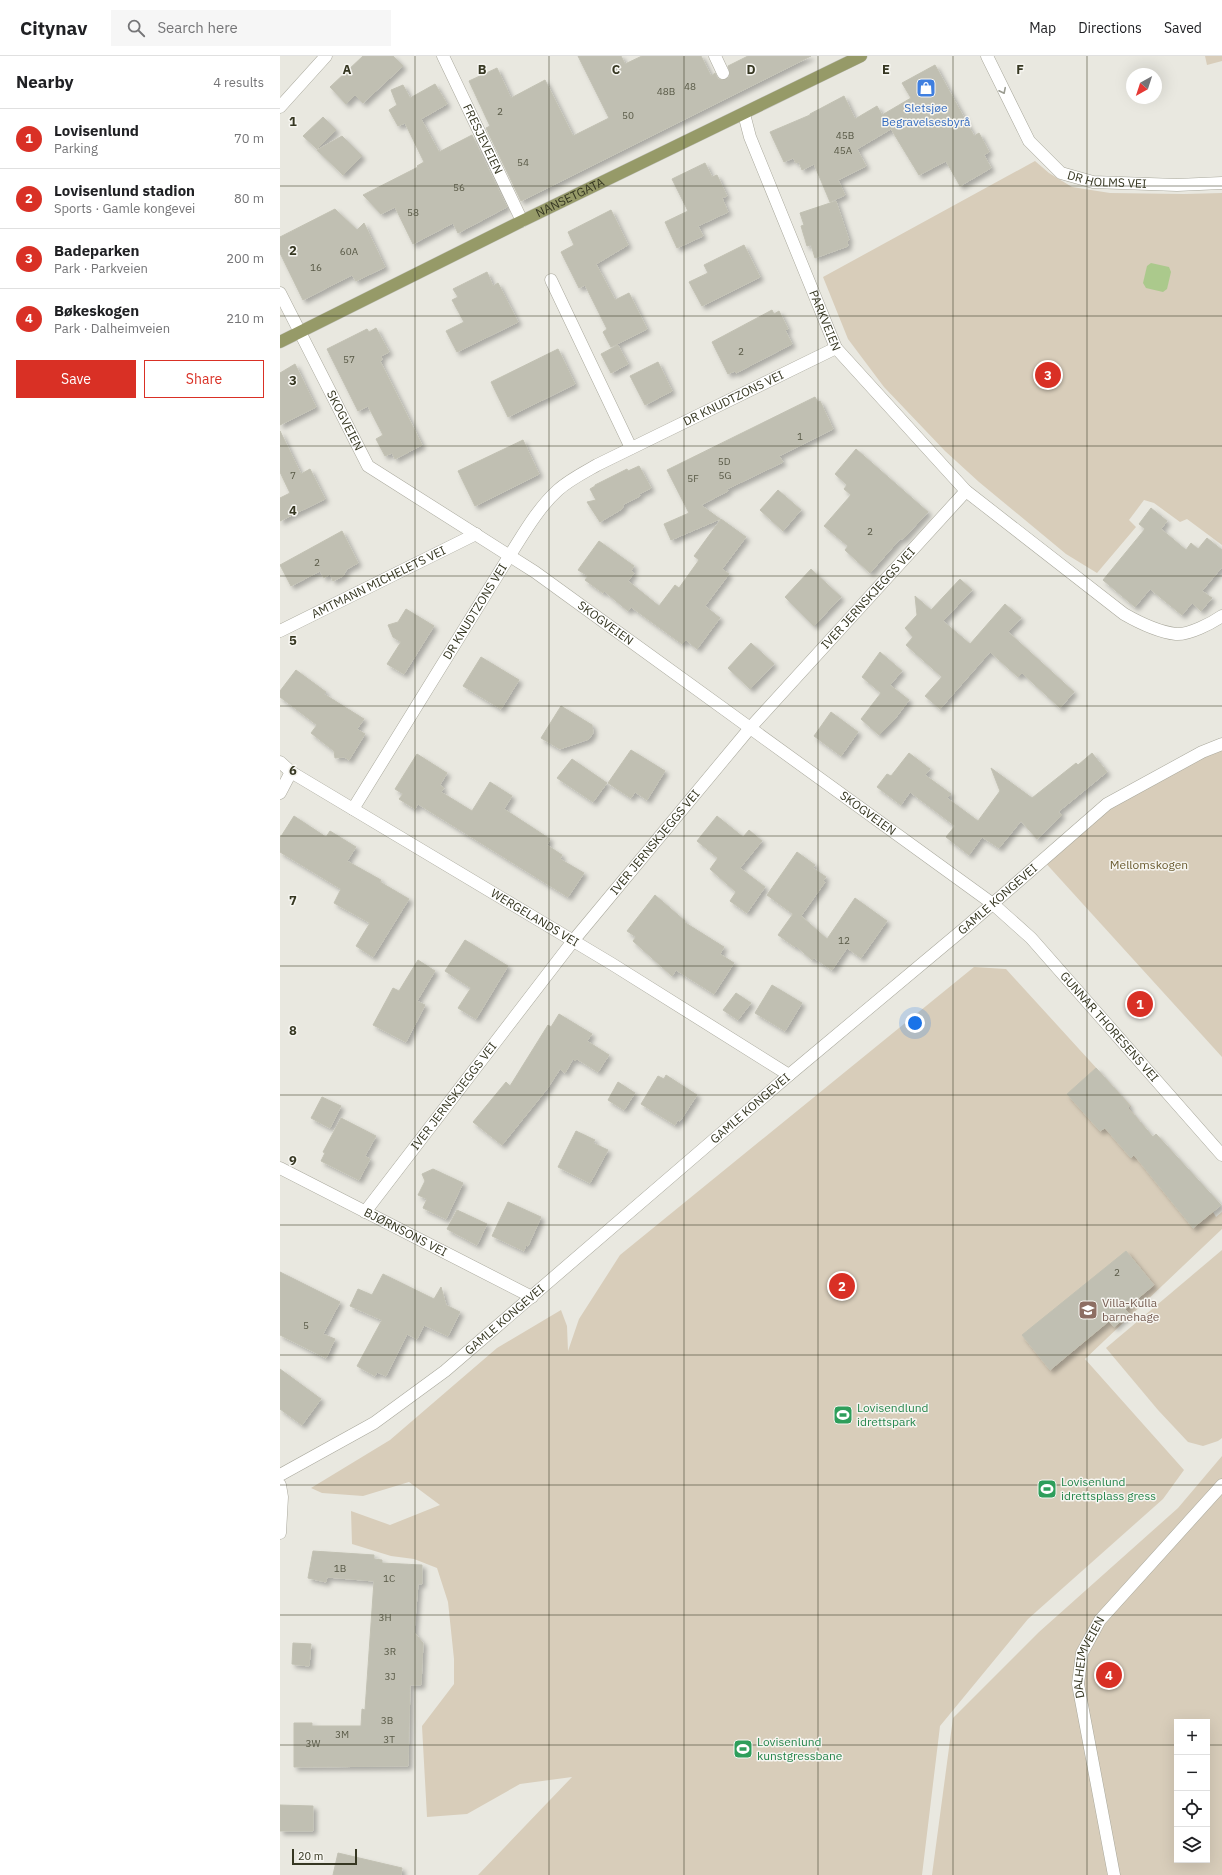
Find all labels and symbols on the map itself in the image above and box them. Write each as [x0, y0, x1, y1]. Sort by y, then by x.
text: A [343, 61, 352, 78]
text: B [478, 61, 487, 78]
text: C [612, 61, 621, 78]
text: D [746, 61, 756, 78]
text: E [882, 61, 890, 78]
text: F [1016, 61, 1024, 78]
north arrow [1126, 68, 1162, 104]
shop icon: Sletsjøe Begravelsesbyrå [915, 77, 937, 99]
house number: 48 [684, 80, 696, 93]
house number: 48B [657, 85, 675, 98]
one-way arrow [998, 87, 1006, 94]
place label: Sletsjøe Begravelsesbyrå [881, 100, 971, 129]
street label: FRESJEVEIEN [460, 101, 506, 176]
house number: 2 [497, 105, 503, 118]
house number: 50 [622, 109, 634, 122]
text: 1 [289, 113, 297, 130]
house number: 45B [836, 129, 854, 142]
house number: 45A [834, 144, 853, 157]
house number: 54 [517, 156, 529, 169]
street label: DR HOLMS VEI [1066, 167, 1147, 191]
street label: NANSETGATA [533, 174, 607, 220]
house number: 56 [453, 181, 465, 194]
house number: 58 [407, 206, 419, 219]
text: 2 [289, 242, 297, 259]
house number: 60A [340, 245, 359, 258]
house number: 16 [310, 261, 322, 274]
street label: PARKVEIEN [806, 288, 844, 353]
house number: 2 [738, 345, 744, 358]
house number: 57 [343, 353, 355, 366]
pin: 3 [1035, 360, 1061, 390]
street label: DR KNUDTZONS VEI [680, 367, 786, 429]
text: 3 [289, 372, 297, 389]
street label: SKOGVEIEN [324, 388, 367, 453]
house number: 1 [797, 430, 803, 443]
house number: 5D [718, 455, 731, 468]
house number: 7 [290, 469, 296, 482]
house number: 5G [719, 469, 732, 482]
house number: 5F [687, 472, 699, 485]
text: 4 [289, 502, 297, 519]
house number: 2 [867, 525, 873, 538]
street label: AMTMANN MICHELETS VEI [309, 542, 448, 621]
street label: IVER JERNSKJEGGS VEI [818, 544, 918, 652]
house number: 2 [314, 556, 320, 569]
street label: DR KNUDTZONS VEI [439, 560, 510, 662]
street label: SKOGVEIEN [575, 597, 637, 648]
text: 5 [289, 632, 297, 649]
text: 6 [289, 762, 297, 779]
street label: IVER JERNSKJEGGS VEI [607, 786, 703, 898]
street label: SKOGVEIEN [837, 788, 899, 838]
park label: Mellomskogen [1110, 857, 1188, 872]
street label: GAMLE KONGEVEI [955, 860, 1040, 938]
street label: WERGELANDS VEI [488, 885, 582, 950]
text: 7 [289, 892, 297, 909]
house number: 12 [838, 934, 850, 947]
street label: GUNNAR THORESENS VEI [1057, 968, 1162, 1085]
pin: 1 [1127, 989, 1153, 1019]
your location [905, 1013, 925, 1033]
text: 8 [289, 1022, 297, 1039]
street label: IVER JERNSKJEGGS VEI [407, 1039, 500, 1153]
street label: GAMLE KONGEVEI [707, 1070, 793, 1146]
text: 9 [289, 1152, 297, 1169]
street label: BJØRNSONS VEI [362, 1204, 450, 1259]
house number: 2 [1114, 1266, 1120, 1279]
pin: 2 [829, 1271, 855, 1301]
street label: GAMLE KONGEVEI [461, 1281, 547, 1358]
place label: Villa-Kulla barnehage [1102, 1295, 1160, 1324]
school or university icon: Villa-Kulla barnehage [1077, 1299, 1099, 1321]
house number: 5 [303, 1319, 309, 1332]
place label: Lovisendlund idrettspark [857, 1400, 929, 1429]
sports icon: Lovisendlund idrettspark [832, 1404, 854, 1426]
place label: Lovisenlund idrettsplass gress [1061, 1474, 1156, 1503]
sports icon: Lovisenlund idrettsplass gress [1036, 1478, 1058, 1500]
house number: 1B [334, 1562, 346, 1575]
house number: 1C [383, 1572, 395, 1585]
house number: 3H [378, 1611, 392, 1624]
street label: DALHEIMVEIEN [1070, 1614, 1108, 1700]
house number: 3R [384, 1645, 396, 1658]
pin: 4 [1096, 1660, 1122, 1690]
house number: 3J [384, 1670, 396, 1683]
house number: 3B [381, 1714, 393, 1727]
house number: 3M [335, 1728, 349, 1741]
house number: 3T [383, 1733, 395, 1746]
place label: Lovisenlund kunstgressbane [757, 1734, 843, 1763]
house number: 3W [306, 1737, 321, 1750]
sports icon: Lovisenlund kunstgressbane [732, 1738, 754, 1760]
scale bar [292, 1847, 357, 1866]

